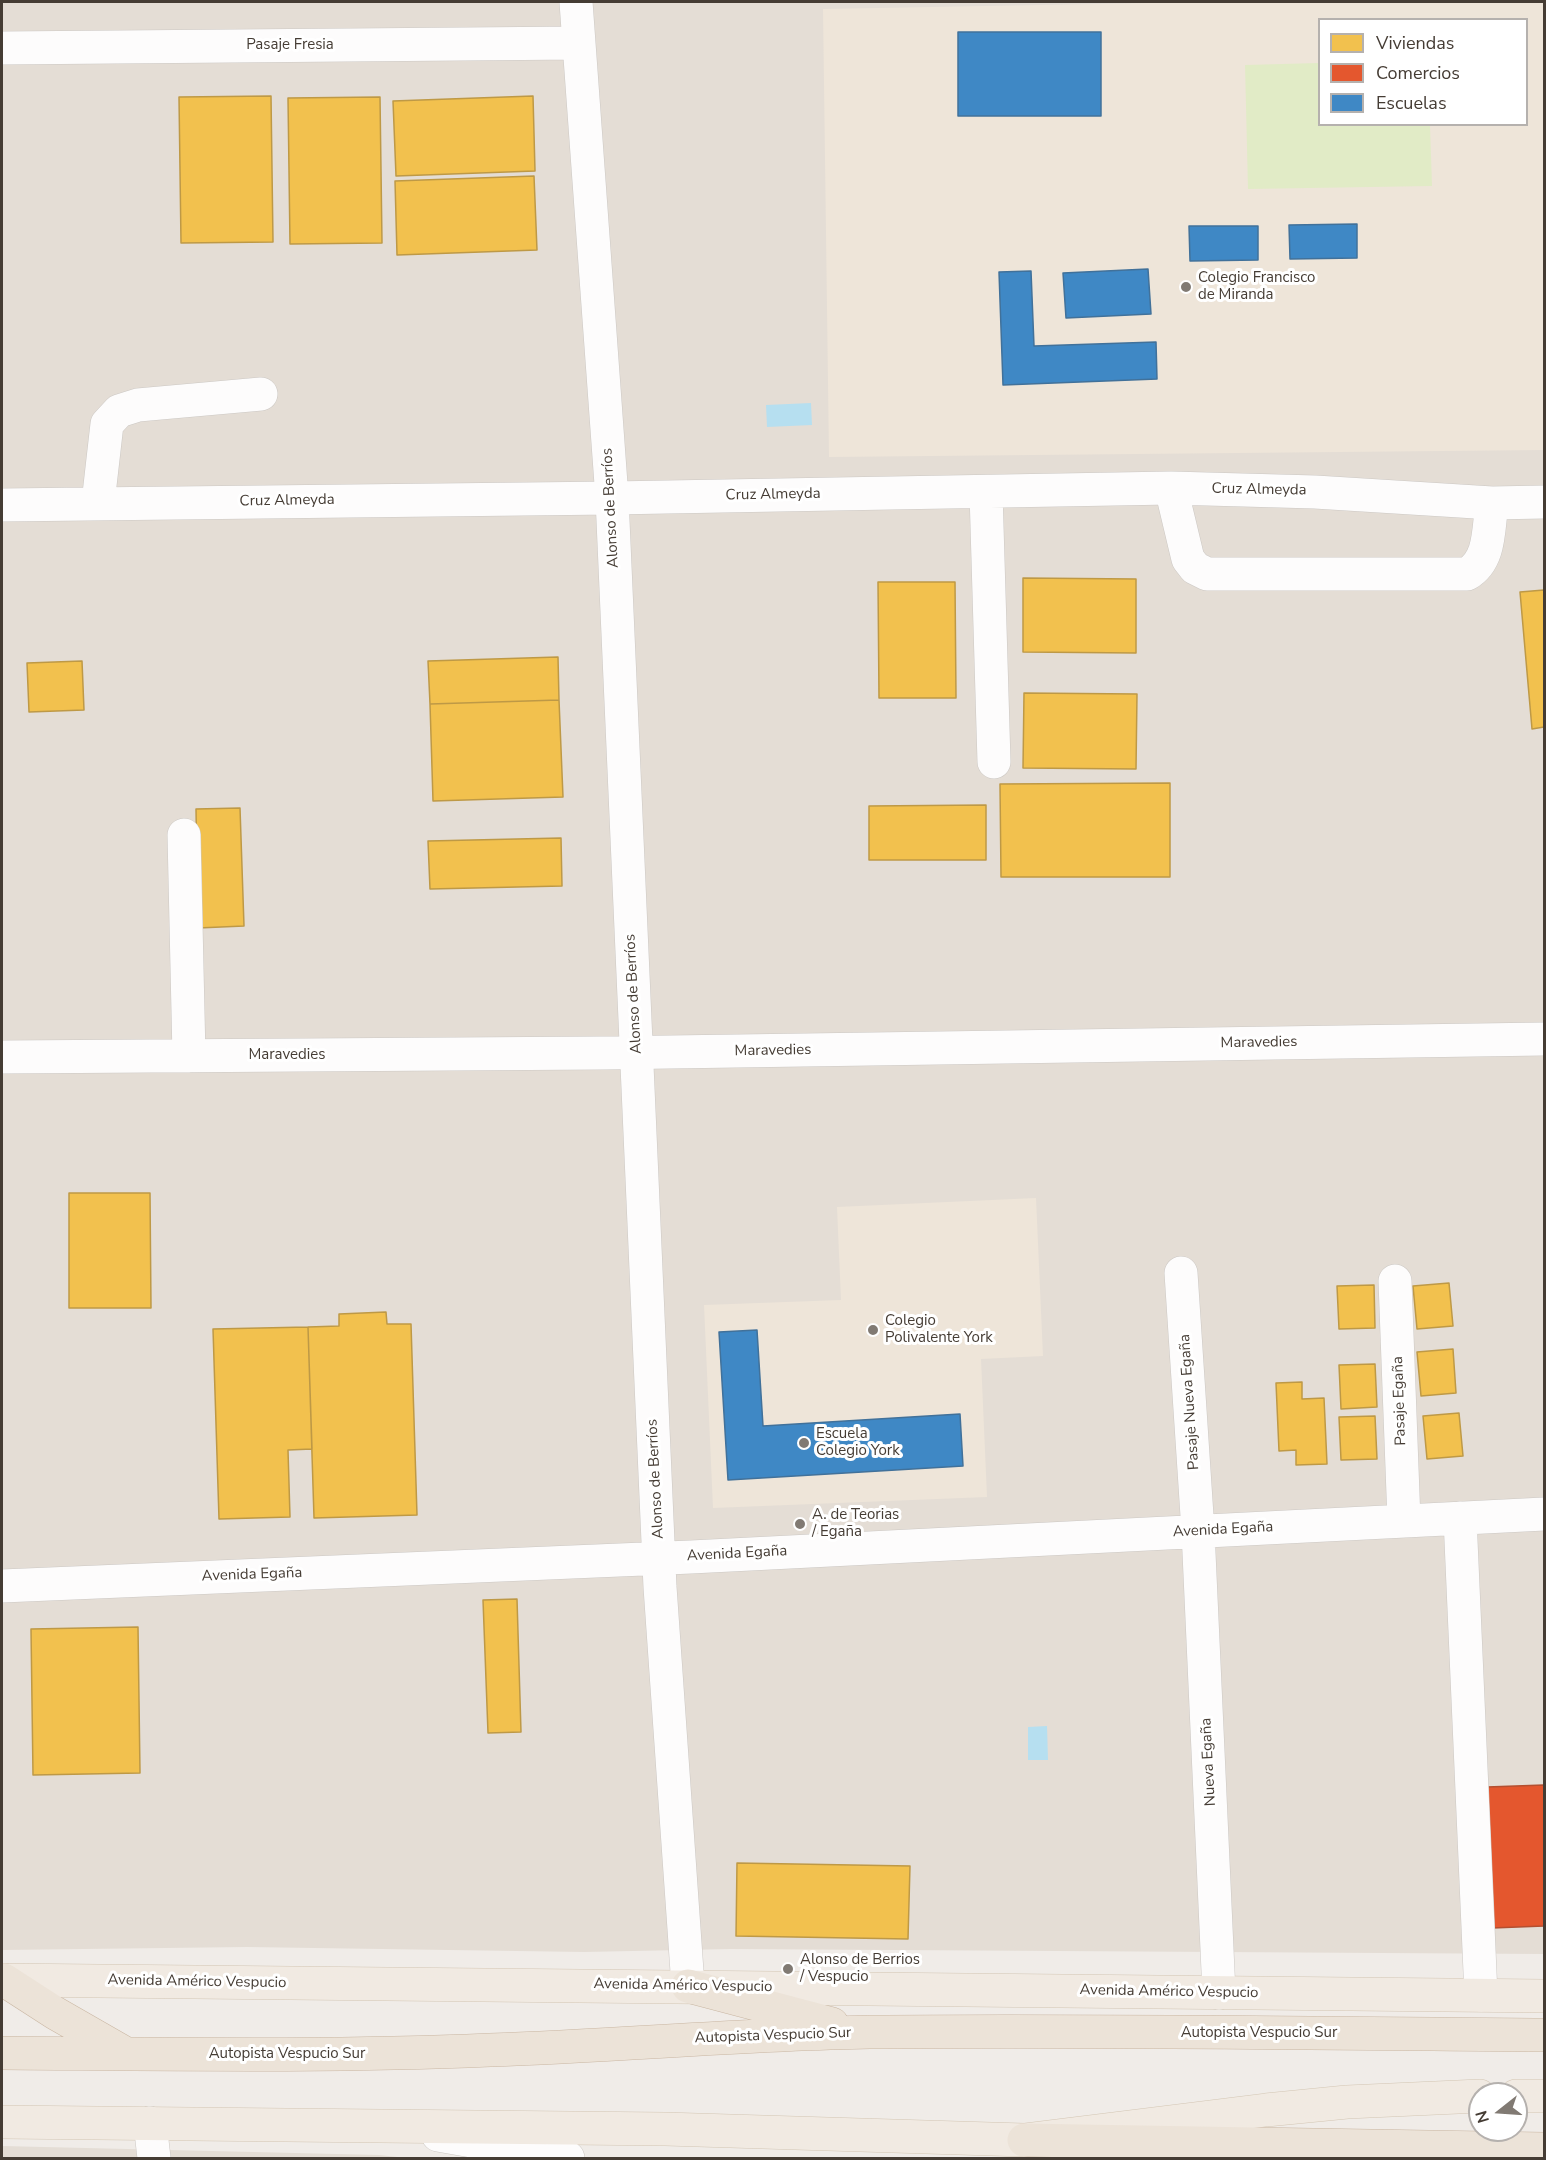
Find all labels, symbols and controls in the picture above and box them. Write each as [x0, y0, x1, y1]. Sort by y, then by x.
legend [1318, 18, 1528, 126]
text: Viviendas [1376, 31, 1455, 55]
street label: Pasaje Fresia [246, 36, 334, 54]
text: Comercios [1376, 61, 1460, 85]
text: Escuelas [1376, 91, 1447, 115]
place label: Colegio Francisco de Miranda [1198, 269, 1315, 304]
marker: Colegio Francisco de Miranda [1179, 280, 1193, 294]
street label: Alonso de Berríos [599, 448, 623, 568]
street label: Cruz Almeyda [1211, 480, 1307, 500]
street label: Cruz Almeyda [725, 485, 821, 505]
street label: Cruz Almeyda [239, 491, 335, 511]
street label: Alonso de Berríos [622, 934, 646, 1054]
street label: Maravedies [1220, 1033, 1298, 1053]
street label: Maravedies [734, 1041, 812, 1061]
street label: Maravedies [249, 1046, 325, 1064]
place label: Colegio Polivalente York [885, 1312, 993, 1347]
marker: Colegio Polivalente York [866, 1323, 880, 1337]
street label: Pasaje Nueva Egaña [1176, 1333, 1204, 1471]
street label: Pasaje Egaña [1389, 1356, 1411, 1446]
street label: Alonso de Berríos [644, 1419, 668, 1539]
place label: Escuela Colegio York [816, 1425, 900, 1460]
marker: Escuela Colegio York [797, 1436, 811, 1450]
place label: A. de Teorias / Egaña [812, 1506, 899, 1541]
marker: A. de Teorias / Egaña [793, 1517, 807, 1531]
street label: Avenida Egaña [1172, 1518, 1274, 1542]
street label: Avenida Egaña [686, 1542, 788, 1566]
street label: Avenida Egaña [201, 1564, 303, 1586]
street label: Nueva Egaña [1198, 1717, 1220, 1807]
place label: Alonso de Berrios / Vespucio [800, 1951, 920, 1986]
marker: Alonso de Berrios / Vespucio [781, 1962, 795, 1976]
street label: Avenida Américo Vespucio [107, 1971, 287, 1993]
street label: Avenida Américo Vespucio [593, 1975, 773, 1997]
street label: Avenida Américo Vespucio [1079, 1981, 1259, 2003]
street label: Autopista Vespucio Sur [694, 2024, 852, 2048]
street label: Autopista Vespucio Sur [1181, 2024, 1337, 2042]
street label: Autopista Vespucio Sur [209, 2045, 365, 2063]
north arrow [1468, 2082, 1528, 2142]
text: N [1470, 2108, 1495, 2126]

